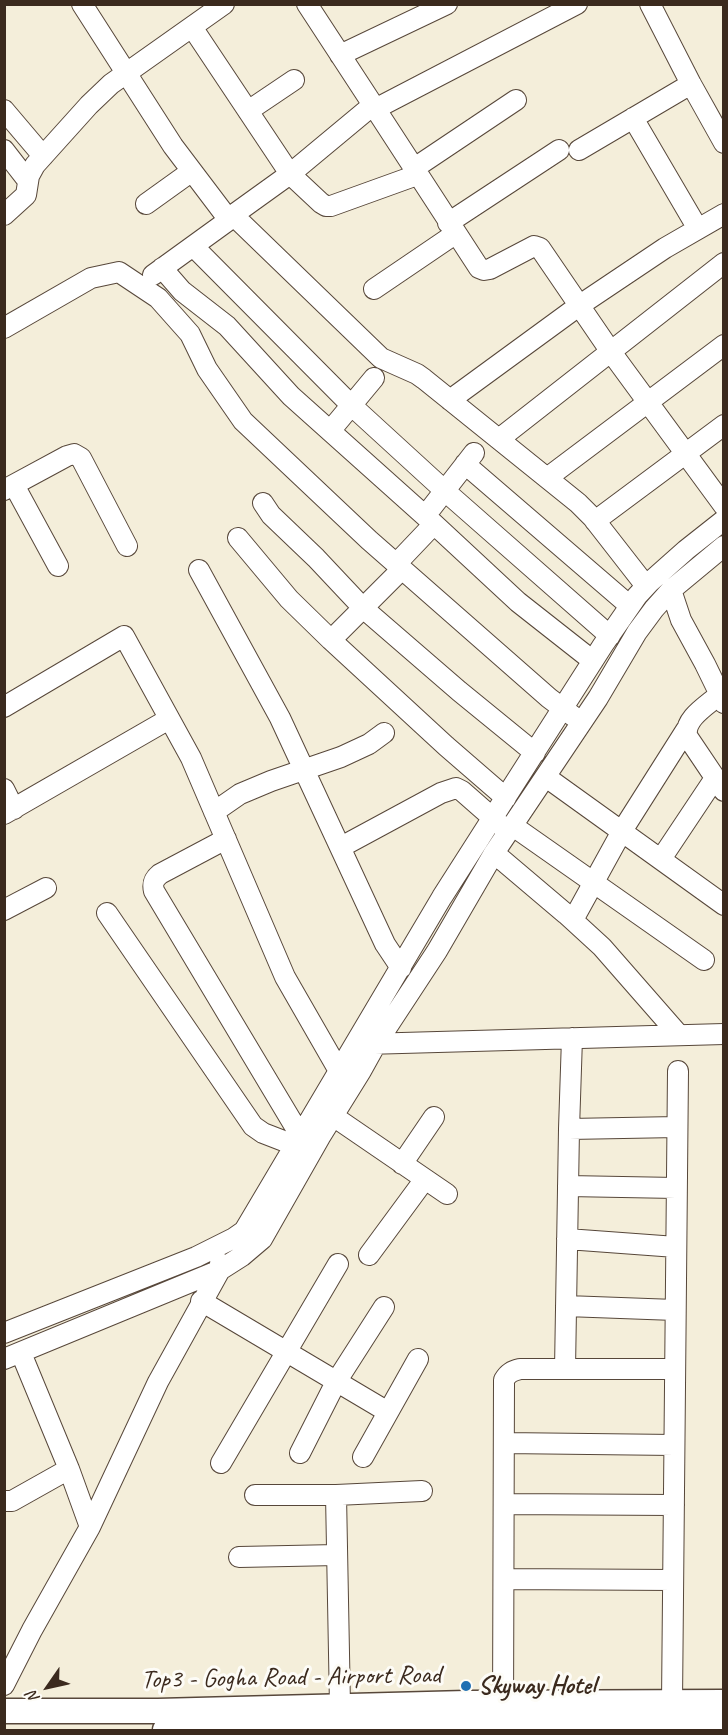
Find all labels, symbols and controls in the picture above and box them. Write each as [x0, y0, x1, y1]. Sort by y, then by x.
north arrow [18, 1657, 78, 1717]
street label: Top3 - Gogha Road - Airport Road [141, 1660, 441, 1696]
place label: Skyway Hotel [478, 1670, 596, 1702]
marker: Skyway Hotel [459, 1679, 473, 1693]
text: N [22, 1687, 44, 1707]

